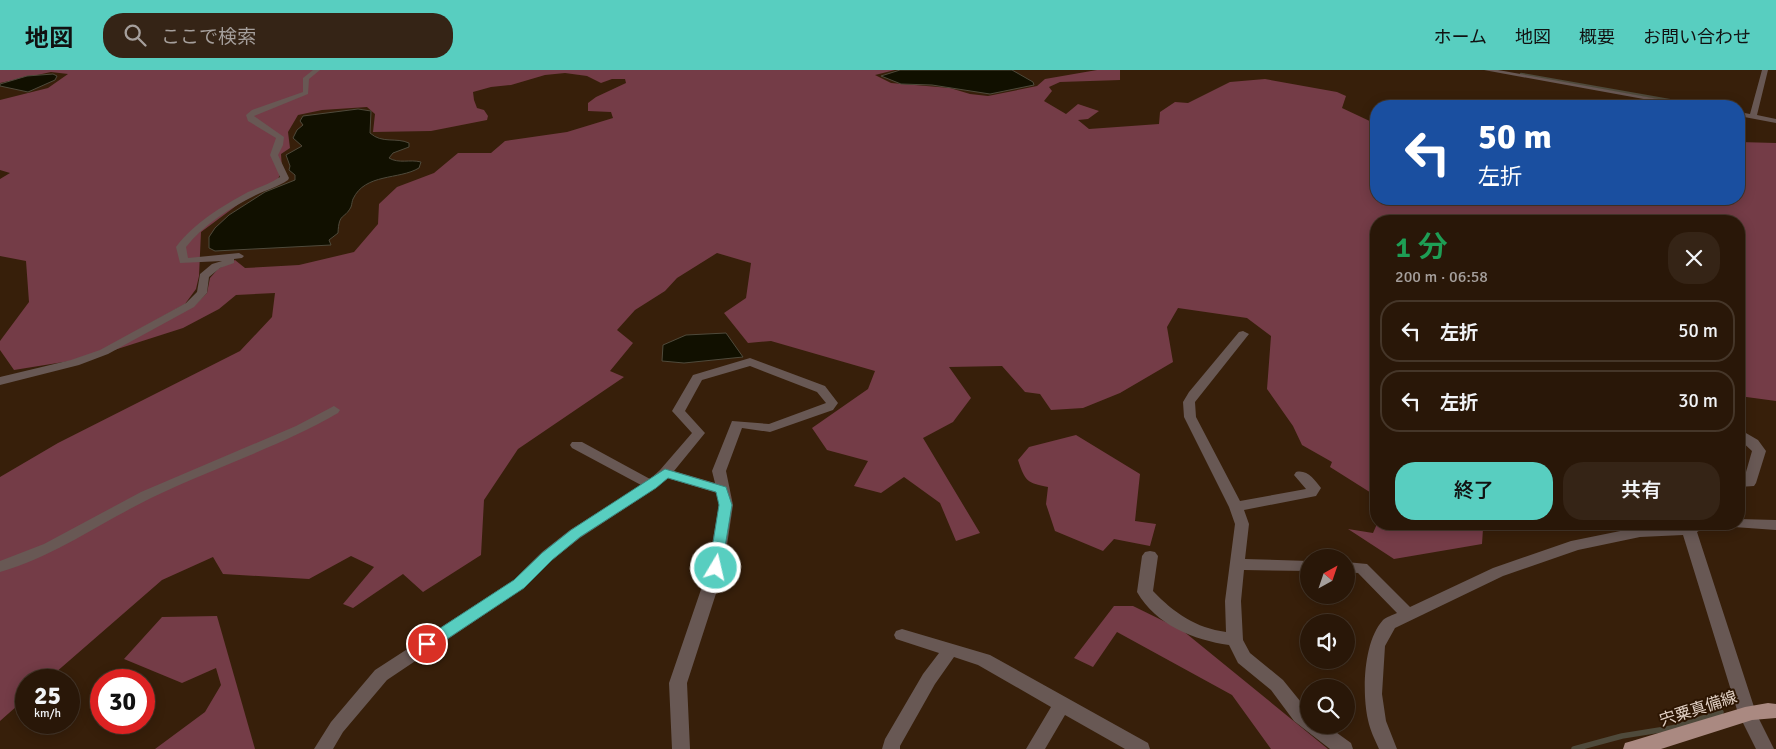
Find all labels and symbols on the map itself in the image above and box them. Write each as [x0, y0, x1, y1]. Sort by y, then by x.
position arrow [689, 541, 741, 593]
north arrow [1300, 549, 1355, 604]
pin [406, 623, 448, 665]
speed limit sign: 30 [90, 669, 155, 734]
street label: 宍粟真備線 [1657, 687, 1739, 731]

